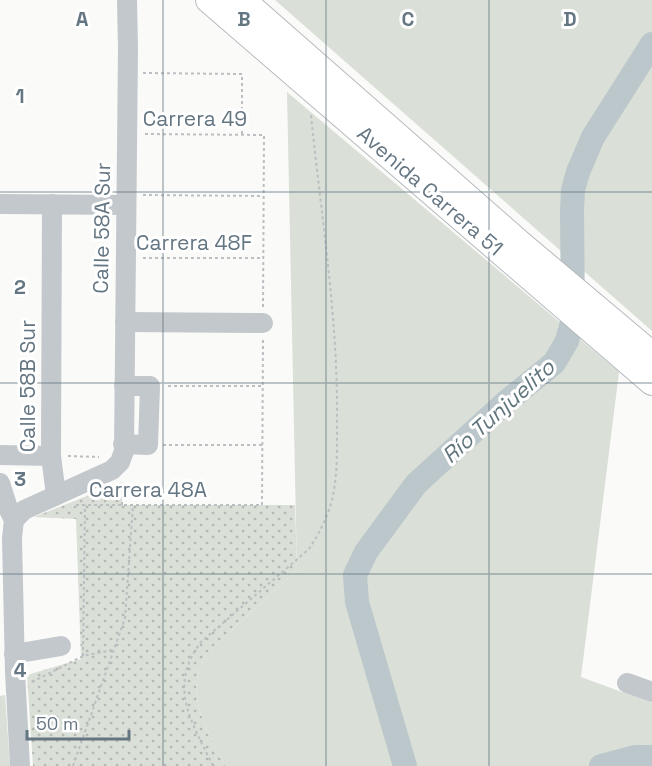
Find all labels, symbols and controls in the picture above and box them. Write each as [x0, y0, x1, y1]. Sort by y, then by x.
text: A [76, 6, 89, 32]
text: B [237, 6, 251, 32]
text: C [402, 6, 415, 32]
text: D [563, 6, 577, 32]
text: 1 [15, 83, 25, 109]
street label: Carrera 49 [143, 105, 247, 132]
street label: Avenida Carrera 51 [352, 120, 509, 261]
street label: Calle 58A Sur [87, 162, 116, 294]
street label: Carrera 48F [136, 229, 252, 256]
text: 2 [14, 274, 26, 300]
street label: Calle 58B Sur [14, 320, 41, 452]
water label: Río Tunjuelito [436, 352, 561, 469]
text: 3 [14, 466, 26, 492]
street label: Carrera 48A [89, 476, 207, 503]
text: 4 [14, 657, 27, 683]
scale bar [27, 703, 129, 741]
text: 50 m [36, 712, 78, 735]

